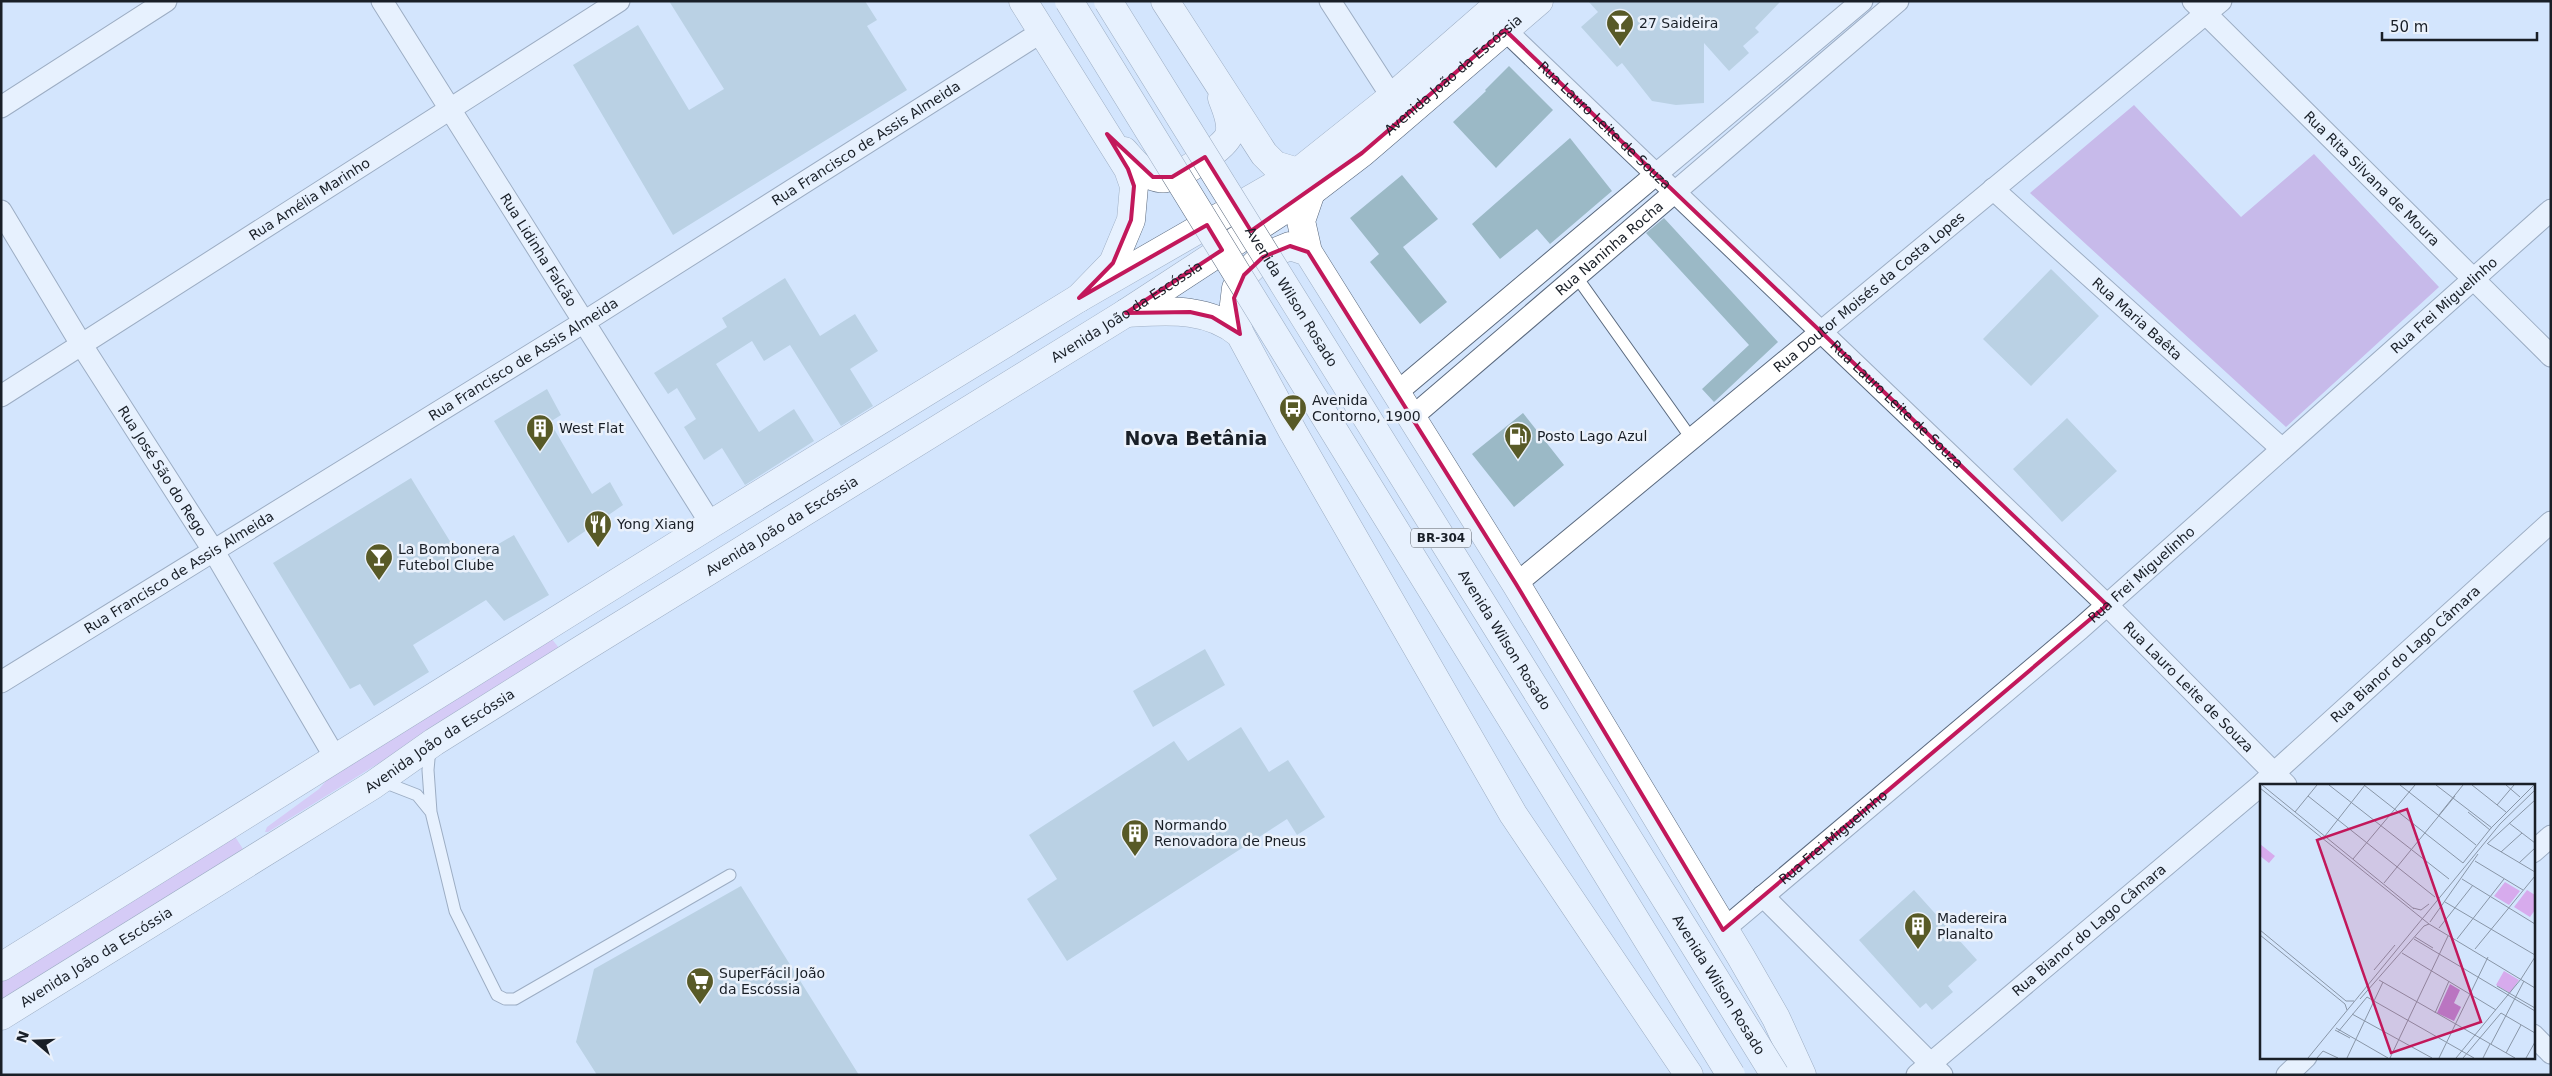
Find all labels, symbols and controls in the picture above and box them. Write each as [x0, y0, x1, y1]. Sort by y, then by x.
bar icon: 27 Saideira [1605, 8, 1635, 47]
scale bar [2382, 10, 2537, 42]
street label: Avenida João da Escóssia [1381, 11, 1525, 138]
place label: 27 Saideira [1639, 15, 1718, 31]
text: 50 m [2390, 18, 2428, 36]
street label: Rua Lauro Leite de Souza [1535, 58, 1675, 192]
street label: Rua Francisco de Assis Almeida [769, 78, 963, 209]
street label: Rua Rita Silvana de Moura [2301, 108, 2443, 249]
street label: Rua Amélia Marinho [246, 154, 373, 243]
street label: Rua Lidinha Falcão [497, 190, 580, 309]
street label: Rua Naninha Rocha [1552, 198, 1666, 299]
street label: Rua Doutor Moisés da Costa Lopes [1770, 209, 1968, 376]
street label: Avenida Wilson Rosado [1242, 224, 1341, 370]
street label: Rua Frei Miguelinho [2387, 254, 2500, 357]
street label: Avenida João da Escóssia [1048, 257, 1205, 365]
street label: Rua Maria Baêta [2089, 274, 2185, 363]
street label: Rua Francisco de Assis Almeida [426, 295, 621, 424]
street label: Rua Lauro Leite de Souza [1827, 337, 1967, 472]
place label: Avenida Contorno, 1900 [1312, 392, 1421, 424]
bus stop icon: Avenida Contorno, 1900 [1278, 393, 1308, 432]
street label: Rua José São do Rego [115, 403, 210, 539]
building icon: West Flat [525, 413, 555, 452]
place label: West Flat [559, 420, 624, 436]
fuel station icon: Posto Lago Azul [1503, 421, 1533, 460]
district label: Nova Betânia [1125, 427, 1267, 449]
place label: Posto Lago Azul [1537, 428, 1647, 444]
street label: Avenida João da Escóssia [703, 473, 861, 579]
street label: Rua Francisco de Assis Almeida [81, 508, 277, 637]
restaurant icon: Yong Xiang [583, 509, 613, 548]
place label: Yong Xiang [616, 516, 694, 532]
street label: Rua Frei Miguelinho [2085, 523, 2198, 626]
road number: BR-304 [1411, 528, 1471, 548]
place label: La Bombonera Futebol Clube [398, 541, 500, 573]
bar icon: La Bombonera Futebol Clube [364, 542, 394, 581]
street label: Avenida Wilson Rosado [1455, 567, 1554, 713]
street label: Rua Bianor do Lago Câmara [2327, 582, 2483, 726]
street label: Rua Lauro Leite de Souza [2120, 618, 2257, 756]
street label: Avenida João da Escóssia [362, 685, 518, 796]
inset map [2260, 784, 2534, 1058]
street label: Rua Frei Miguelinho [1776, 787, 1891, 887]
place label: Normando Renovadora de Pneus [1154, 817, 1306, 849]
building icon: Normando Renovadora de Pneus [1120, 818, 1150, 857]
street label: Rua Bianor do Lago Câmara [2009, 861, 2169, 999]
street label: Avenida João da Escóssia [17, 904, 175, 1010]
place label: Madereira Planalto [1937, 910, 2007, 942]
building icon: Madereira Planalto [1903, 911, 1933, 950]
street label: Avenida Wilson Rosado [1669, 912, 1768, 1058]
place label: SuperFácil João da Escóssia [719, 965, 825, 997]
supermarket icon: SuperFácil João da Escóssia [685, 966, 715, 1005]
north arrow [10, 1016, 60, 1066]
text: N [13, 1029, 32, 1045]

